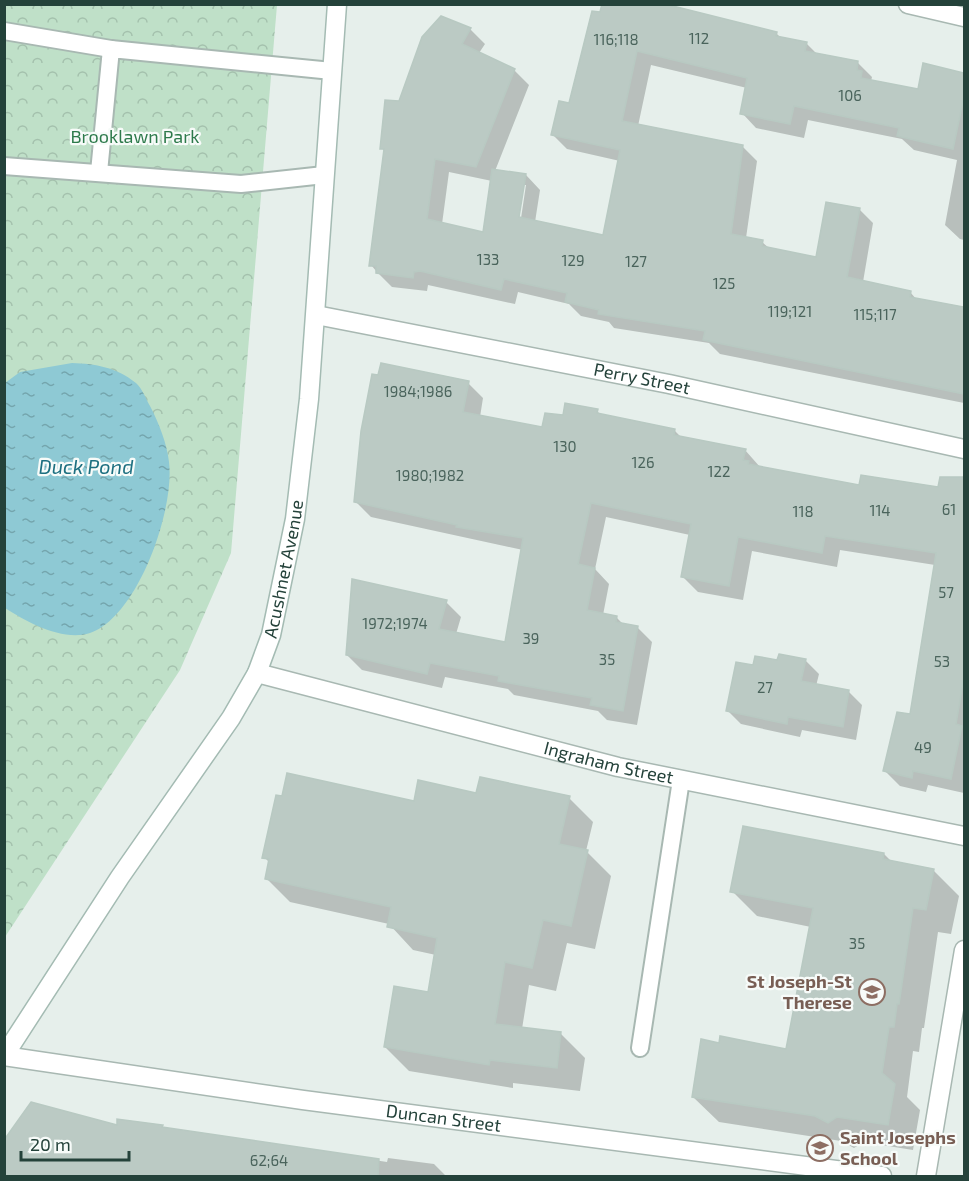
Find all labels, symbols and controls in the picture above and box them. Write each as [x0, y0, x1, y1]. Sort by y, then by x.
house number: 112 [689, 29, 709, 47]
house number: 116;118 [593, 30, 639, 48]
house number: 106 [838, 86, 862, 104]
park label: Brooklawn Park [70, 125, 200, 147]
house number: 133 [477, 250, 499, 268]
house number: 129 [562, 251, 584, 269]
house number: 127 [625, 252, 647, 270]
house number: 125 [713, 274, 735, 292]
house number: 119;121 [768, 302, 812, 320]
house number: 115;117 [853, 305, 897, 323]
street label: Perry Street [592, 358, 692, 398]
house number: 1984;1986 [384, 382, 452, 400]
house number: 130 [553, 437, 577, 455]
house number: 126 [632, 453, 654, 471]
water label: Duck Pond [38, 454, 134, 478]
house number: 122 [708, 462, 730, 480]
house number: 1980;1982 [396, 466, 464, 484]
street label: Acushnet Avenue [259, 498, 307, 640]
house number: 61 [942, 500, 956, 518]
house number: 114 [869, 501, 891, 519]
house number: 118 [792, 502, 814, 520]
house number: 57 [938, 583, 954, 601]
house number: 1972;1974 [362, 614, 428, 632]
house number: 39 [523, 629, 539, 647]
house number: 35 [599, 650, 615, 668]
house number: 53 [934, 652, 950, 670]
house number: 27 [757, 678, 773, 696]
street label: Ingraham Street [542, 736, 676, 788]
house number: 49 [914, 738, 932, 756]
house number: 35 [849, 934, 865, 952]
place label: St Joseph-St Therese [747, 970, 853, 1013]
school or university icon: St Joseph-St Therese [857, 977, 887, 1007]
street label: Duncan Street [385, 1099, 503, 1136]
scale bar [21, 1124, 129, 1162]
place label: Saint Josephs School [840, 1126, 956, 1169]
text: 20 m [30, 1133, 71, 1155]
school or university icon: Saint Josephs School [805, 1133, 835, 1163]
house number: 62;64 [250, 1151, 288, 1169]

